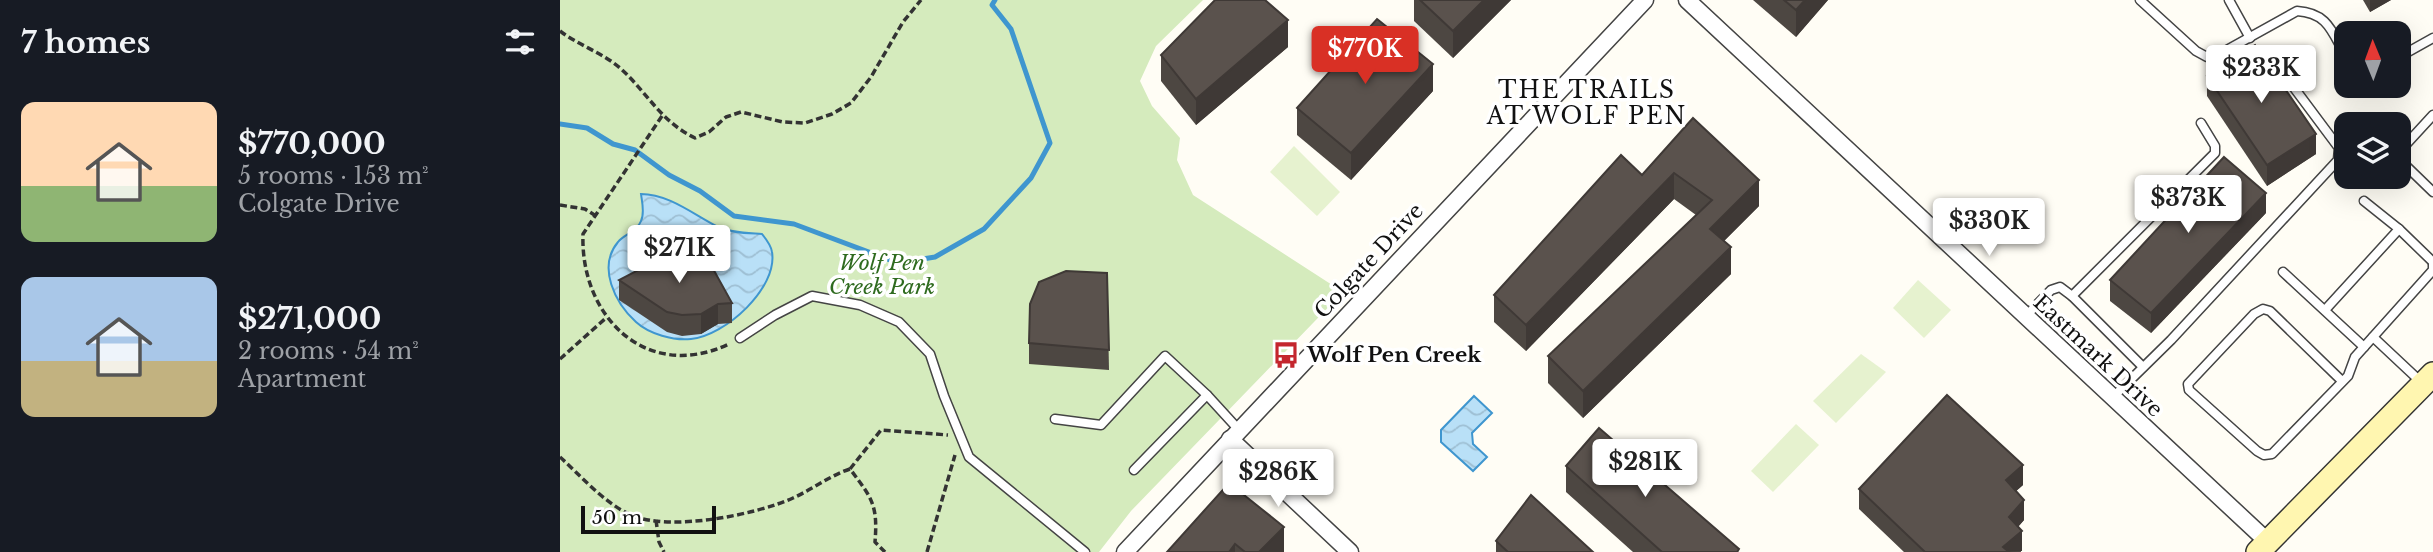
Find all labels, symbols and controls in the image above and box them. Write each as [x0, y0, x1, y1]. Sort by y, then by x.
north arrow [2334, 21, 2412, 98]
map controls [2334, 21, 2411, 189]
icon: filters [501, 23, 539, 61]
text: 7 homes [21, 24, 150, 61]
pin: $770K [1316, 27, 1414, 86]
text: $770K [1328, 35, 1402, 63]
pin: $233K [2212, 46, 2310, 105]
text: $233K [2222, 54, 2300, 82]
district label: THE TRAILS AT WOLF PEN [1486, 76, 1687, 130]
button: layers [2334, 112, 2411, 189]
text: $770,000 [238, 125, 386, 162]
icon: home [77, 130, 161, 214]
text: 5 rooms · 153 m² [238, 162, 429, 190]
pin: $373K [2139, 176, 2237, 235]
text: $373K [2151, 184, 2225, 212]
text: Colgate Drive [238, 190, 400, 218]
street label: Colgate Drive [1309, 198, 1429, 324]
pin: $330K [1940, 198, 2038, 258]
text: $330K [1949, 207, 2029, 235]
pin: $271K [630, 226, 728, 285]
text: $271K [643, 234, 715, 262]
park label: Wolf Pen Creek Park [829, 250, 935, 300]
street label: Eastmark Drive [2028, 289, 2168, 423]
text: $271,000 [238, 300, 381, 337]
icon: home [77, 305, 161, 389]
text: 2 rooms · 54 m² [238, 337, 419, 365]
bus stop icon: Wolf Pen Creek [1271, 340, 1301, 370]
place label: Wolf Pen Creek [1306, 342, 1482, 368]
text: Apartment [238, 365, 366, 393]
pin: $281K [1596, 440, 1694, 499]
text: $281K [1608, 448, 1682, 476]
pin: $286K [1229, 449, 1327, 509]
text: $286K [1239, 458, 1317, 486]
scale bar [581, 503, 716, 535]
text: 50 m [592, 506, 642, 529]

